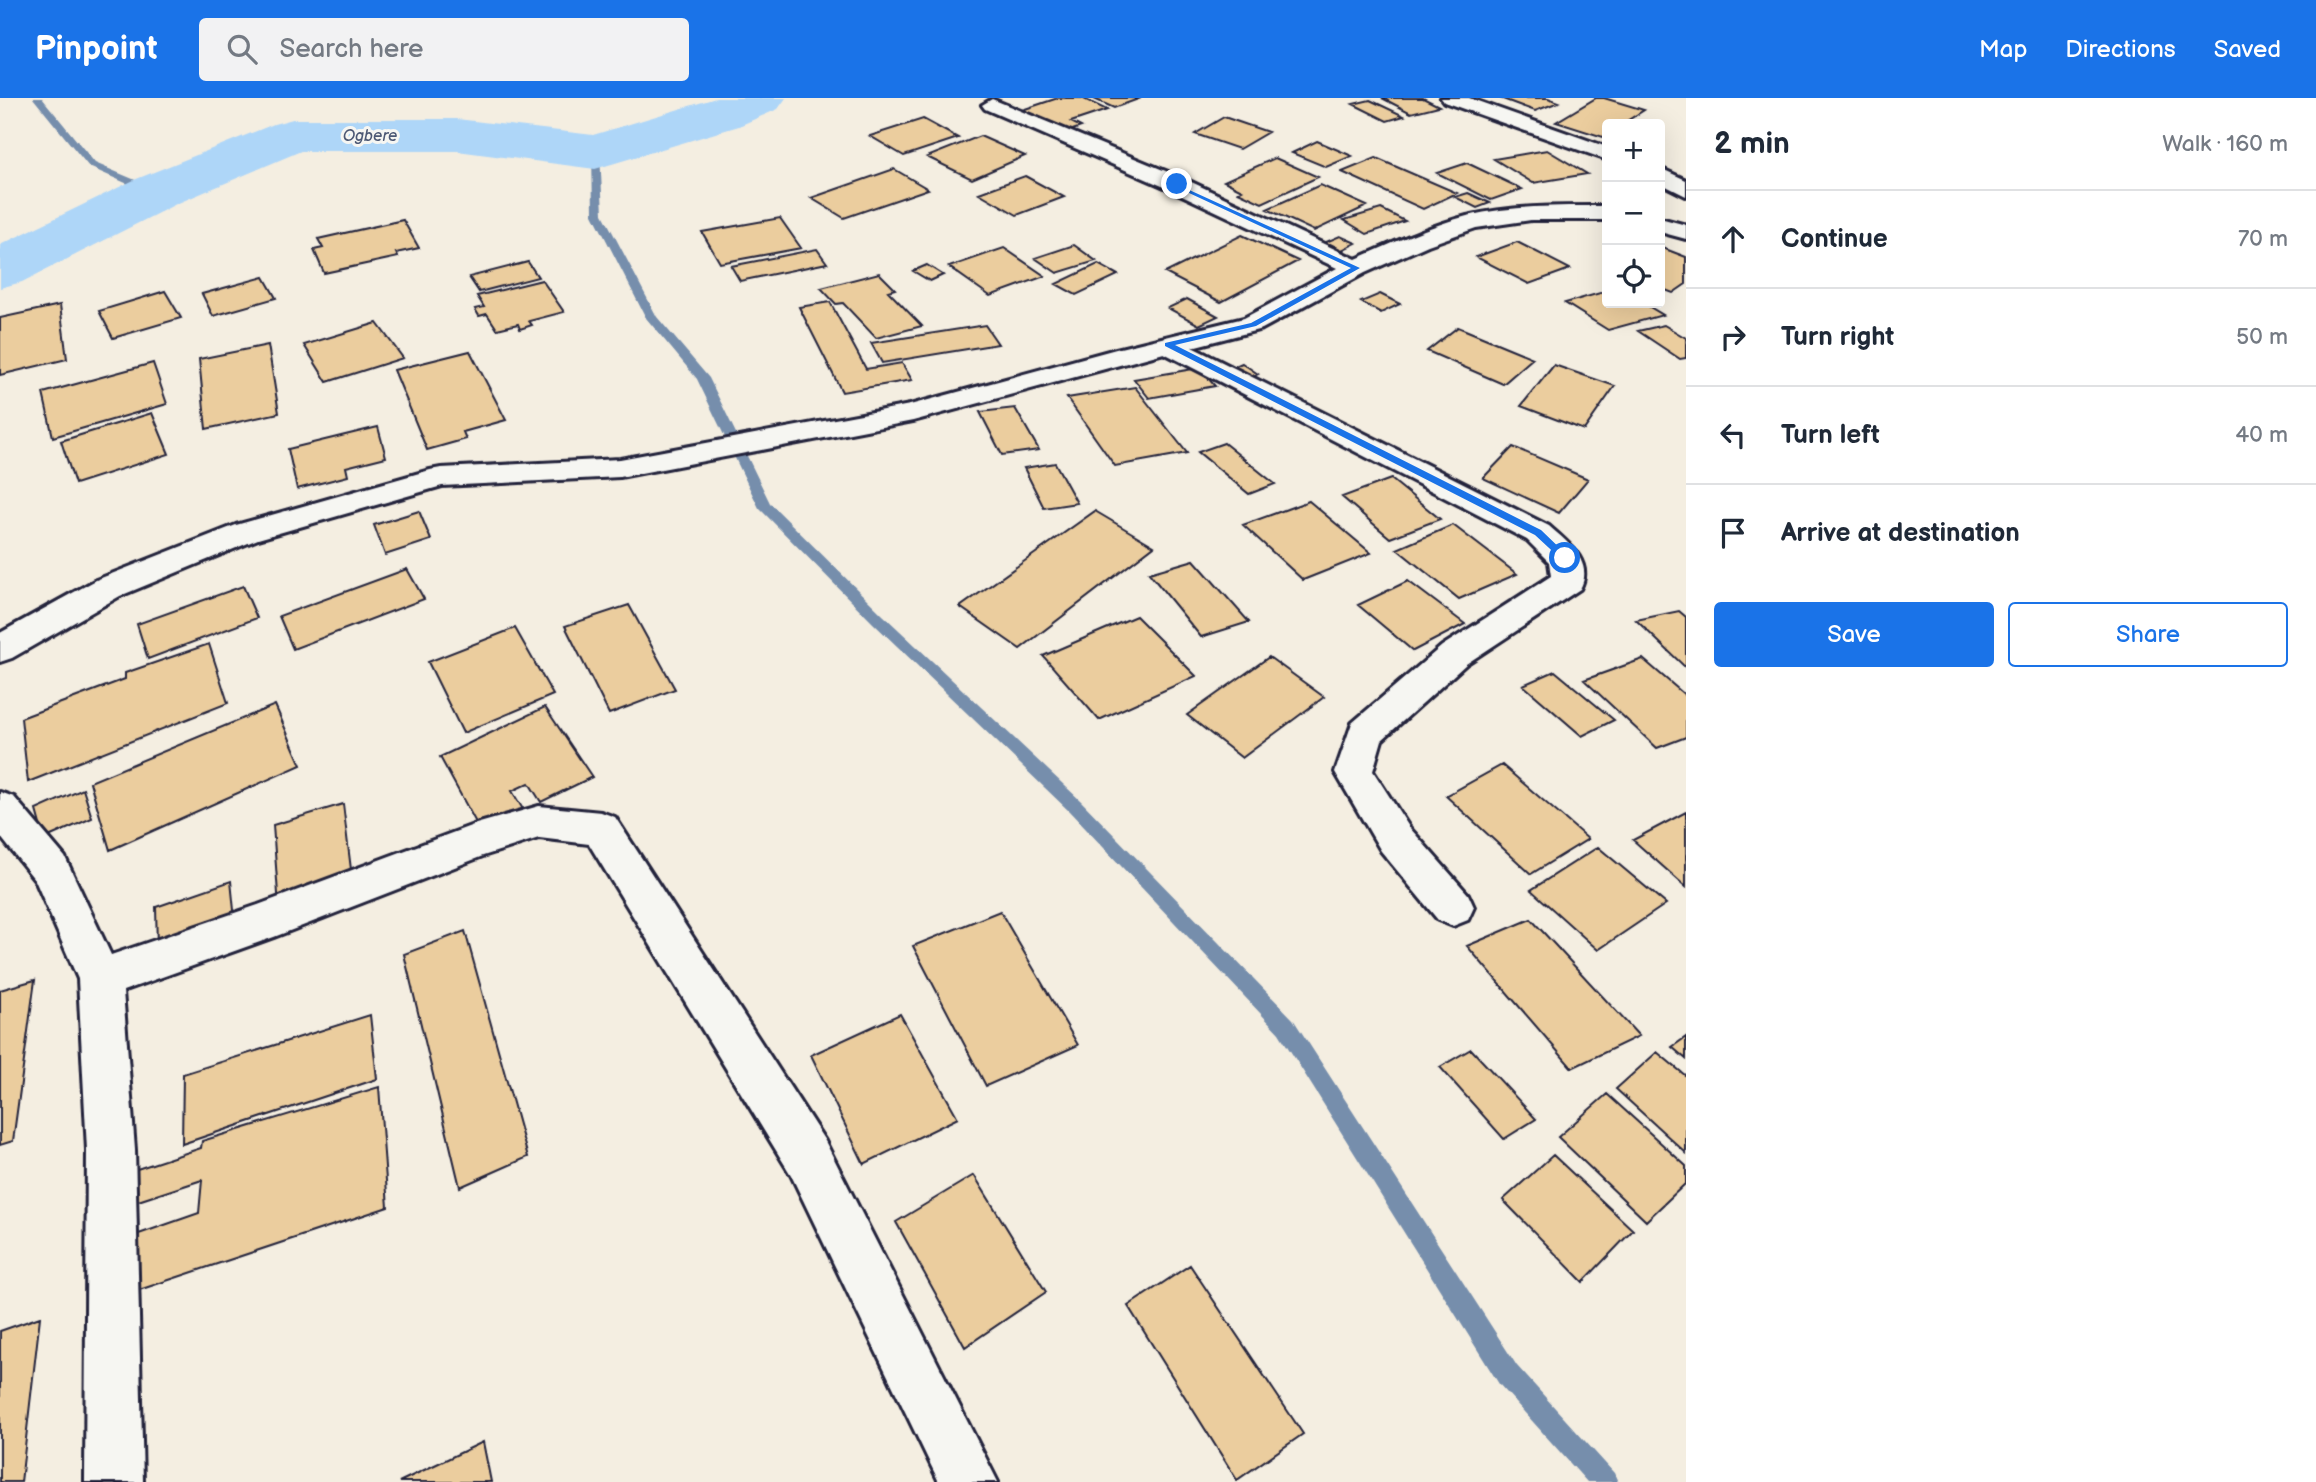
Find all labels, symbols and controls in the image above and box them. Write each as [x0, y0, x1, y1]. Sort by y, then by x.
search box [199, 18, 689, 81]
text: Pinpoint [35, 29, 157, 69]
icon: search [223, 30, 261, 68]
text: Search here [279, 34, 423, 65]
text: Map [1979, 35, 2027, 64]
text: Directions [2065, 35, 2176, 64]
text: Saved [2214, 35, 2281, 64]
map controls [1602, 119, 1665, 308]
button: + [1602, 119, 1665, 182]
text: 2 min [1714, 126, 1790, 162]
water label: Ogbere [343, 127, 397, 146]
text: Walk · 160 m [2162, 130, 2288, 158]
route end [1161, 168, 1192, 199]
button: − [1602, 182, 1665, 245]
icon: ahead [1714, 220, 1752, 258]
text: Continue [1781, 224, 1888, 255]
text: 70 m [2238, 225, 2288, 253]
button: locate [1602, 245, 1665, 308]
icon: right [1714, 318, 1752, 356]
text: Turn right [1781, 322, 1894, 353]
text: 50 m [2236, 323, 2288, 351]
icon: left [1714, 416, 1752, 454]
text: Turn left [1781, 420, 1880, 451]
text: 40 m [2235, 421, 2288, 449]
icon: arrive [1714, 514, 1752, 552]
text: Arrive at destination [1781, 518, 2020, 549]
route start [1549, 542, 1580, 573]
button: Save [1714, 602, 1994, 667]
button: Share [2008, 602, 2288, 667]

